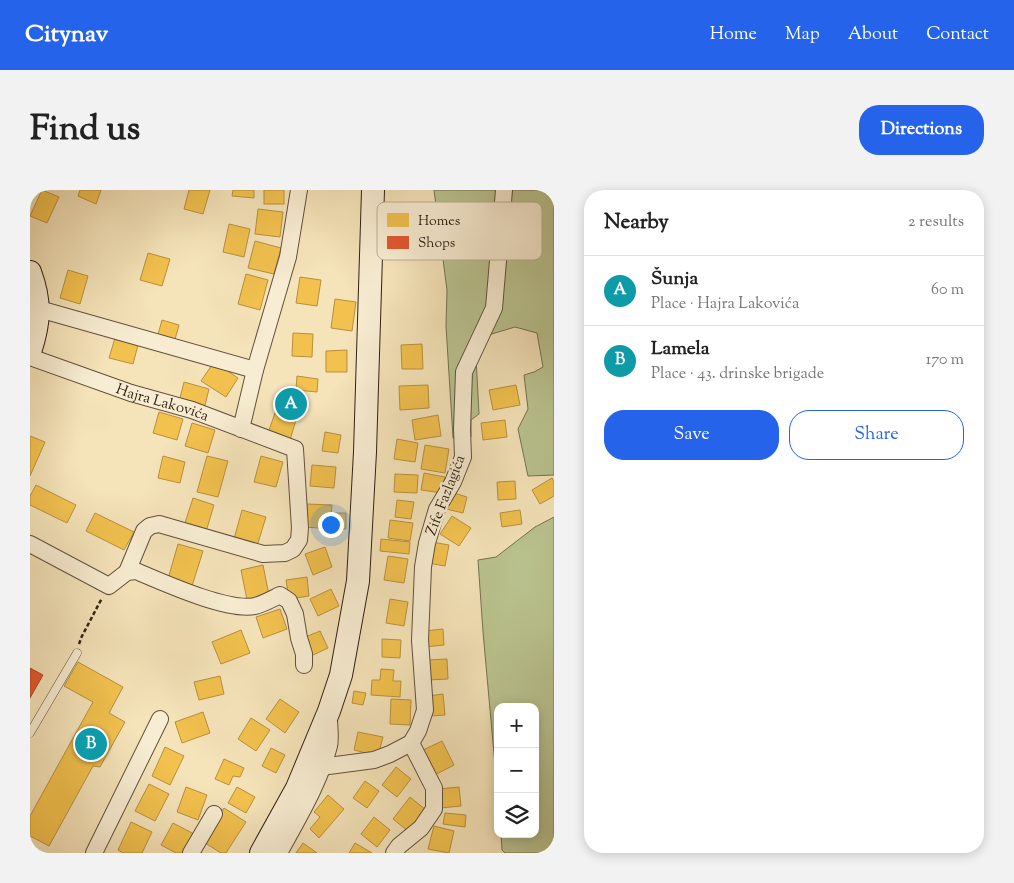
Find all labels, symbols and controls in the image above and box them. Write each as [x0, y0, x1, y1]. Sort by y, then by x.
text: Citynav [25, 18, 108, 52]
text: Home [710, 22, 757, 48]
text: Map [785, 22, 820, 48]
text: About [848, 22, 898, 48]
text: Contact [926, 22, 989, 48]
text: Find us [30, 105, 140, 156]
button: Directions [859, 105, 984, 155]
legend [377, 202, 542, 260]
text: Nearby [604, 208, 669, 238]
text: 2 results [908, 211, 964, 234]
text: Homes [418, 212, 460, 232]
text: Shops [418, 234, 455, 254]
text: Šunja [651, 266, 698, 293]
text: A [614, 279, 627, 302]
text: 60 m [931, 279, 964, 302]
text: Place · Hajra Lakovića [651, 293, 799, 316]
text: Lamela [651, 336, 710, 363]
text: B [615, 349, 625, 372]
text: 170 m [926, 349, 964, 372]
text: Place · 43. drinske brigade [651, 363, 824, 386]
street label: Hajra Lakovića [113, 379, 212, 427]
pin: A [275, 385, 307, 423]
button: Save [604, 410, 779, 460]
button: Share [789, 410, 964, 460]
street label: Zife Fazlagića [421, 452, 471, 539]
your location [318, 512, 344, 538]
map controls [494, 703, 539, 838]
button: + [494, 703, 539, 748]
pin: B [75, 725, 107, 763]
button: − [494, 748, 539, 793]
button: layers [494, 793, 539, 838]

